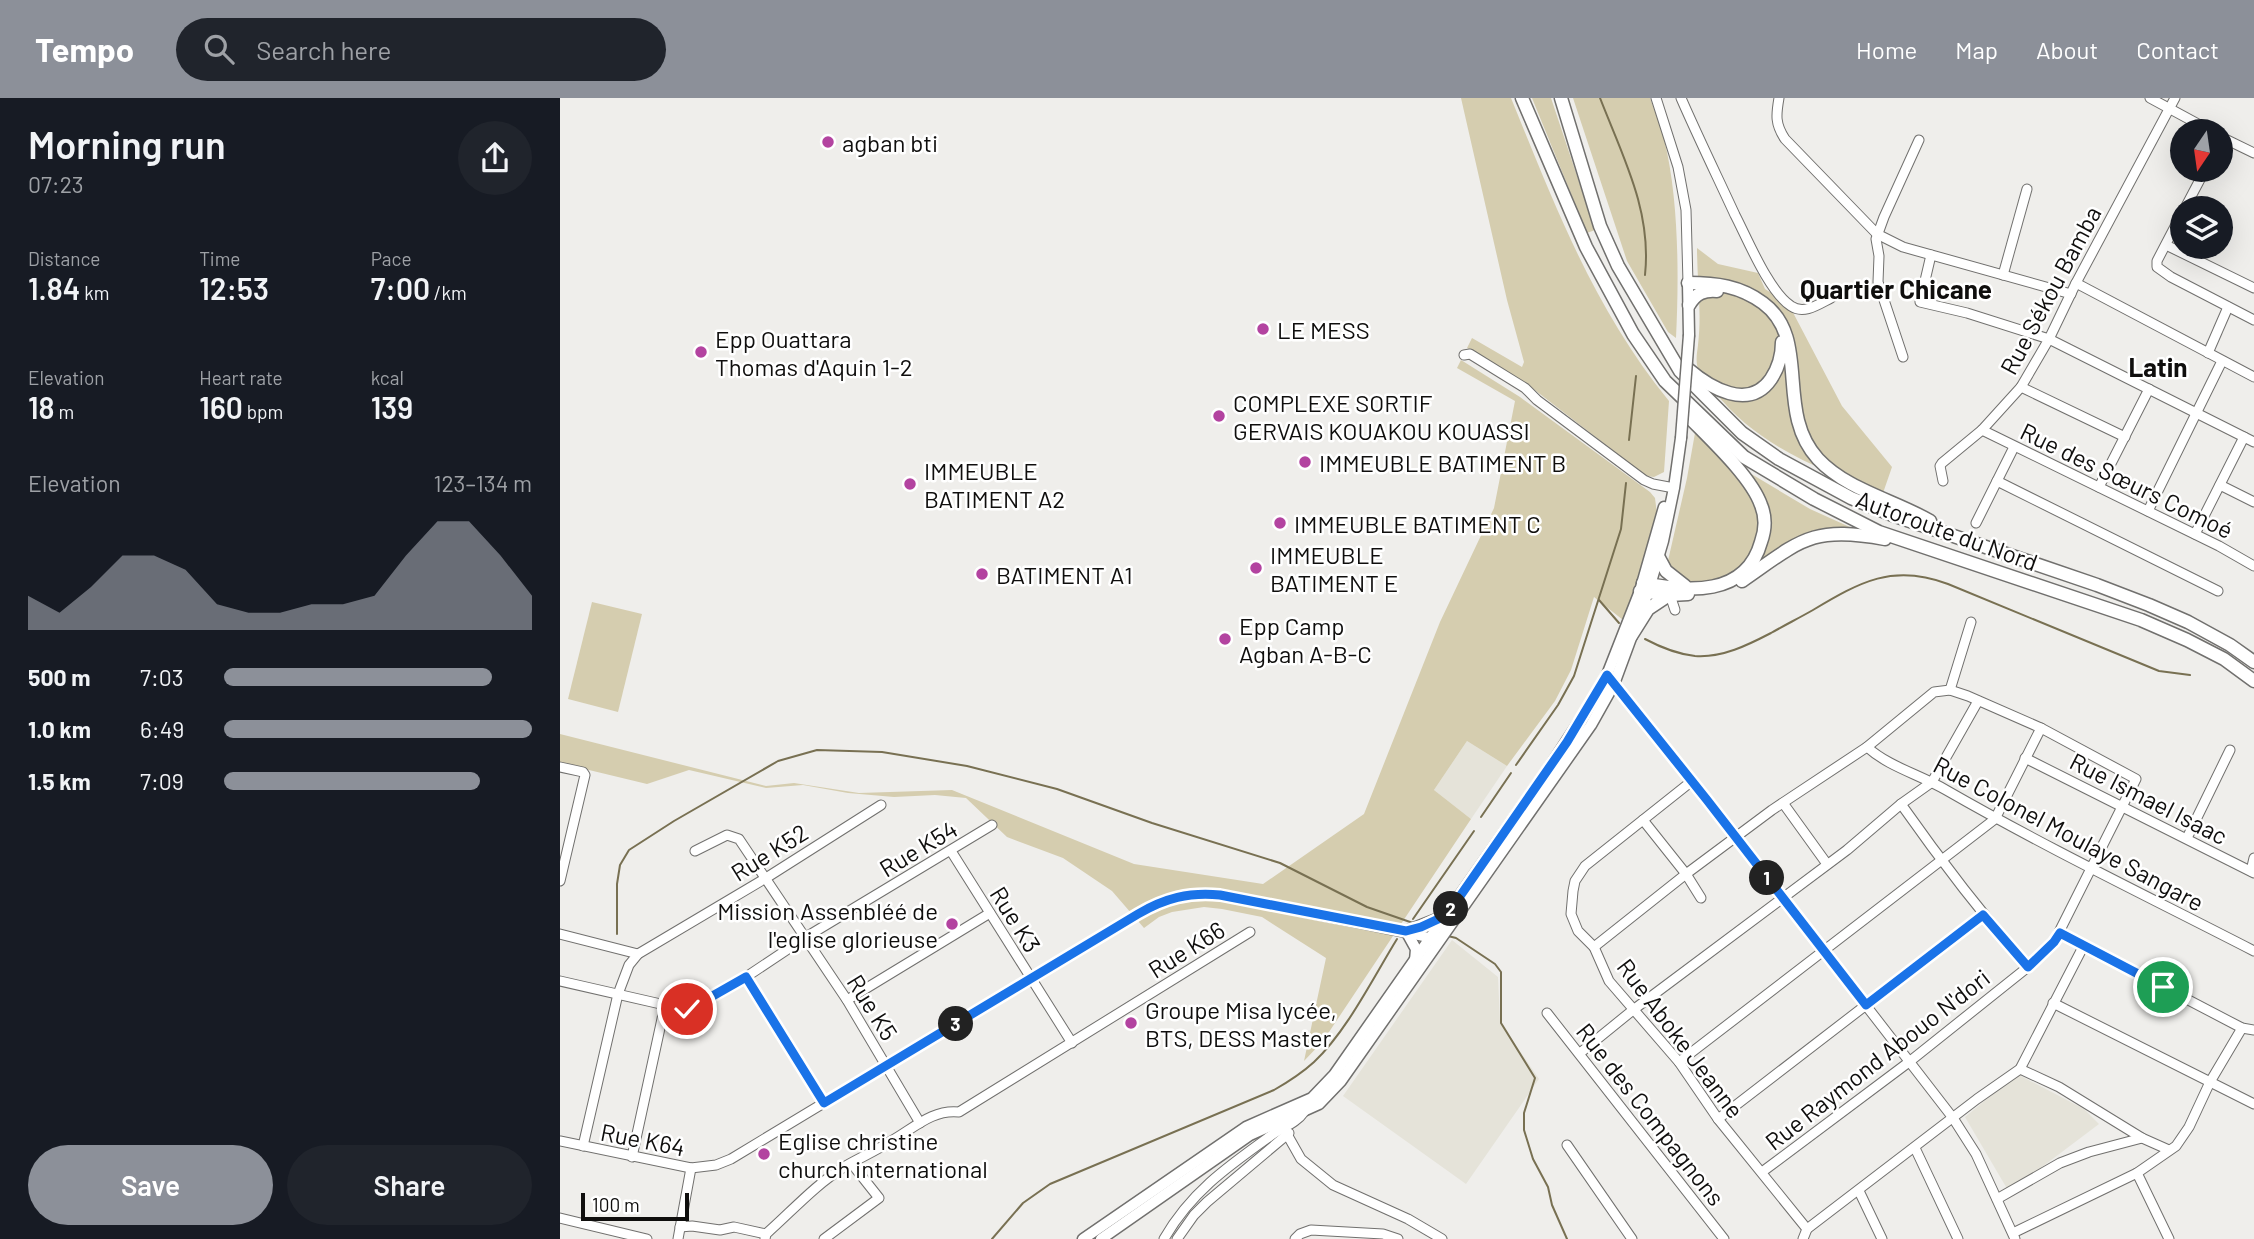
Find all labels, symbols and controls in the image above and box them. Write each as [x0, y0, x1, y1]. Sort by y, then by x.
search box [176, 18, 666, 81]
text: Tempo [35, 29, 134, 69]
icon: search [200, 30, 238, 68]
text: Search here [256, 34, 391, 65]
text: Home [1856, 35, 1917, 64]
text: Map [1955, 35, 1998, 64]
text: About [2036, 35, 2098, 64]
text: Contact [2136, 35, 2219, 64]
north arrow [2170, 119, 2233, 182]
map controls [2170, 119, 2233, 259]
text: Morning run [28, 121, 226, 167]
button: share [458, 121, 532, 195]
place label: agban bti [842, 128, 938, 157]
marker: agban bti [820, 134, 836, 150]
text: 07:23 [28, 170, 84, 198]
button: layers [2170, 196, 2233, 259]
street label: Rue Sékou Bamba [1993, 201, 2107, 379]
text: Distance [28, 247, 100, 270]
text: Time [199, 247, 240, 270]
text: Pace [371, 247, 412, 270]
text: 1.84 [28, 270, 80, 306]
text: 12:53 [199, 270, 269, 306]
text: 7:00 [371, 270, 430, 306]
district label: Quartier Chicane [1800, 273, 1992, 304]
text: km [80, 281, 109, 304]
text: /km [430, 281, 467, 304]
place label: LE MESS [1277, 315, 1370, 344]
marker: LE MESS [1255, 321, 1271, 337]
place label: Epp Ouattara Thomas d'Aquin 1-2 [715, 324, 913, 381]
marker: Epp Ouattara Thomas d'Aquin 1-2 [693, 344, 709, 360]
district label: Latin [2128, 351, 2188, 382]
text: Elevation [28, 366, 105, 389]
text: Heart rate [199, 366, 283, 389]
text: kcal [371, 366, 404, 389]
place label: COMPLEXE SORTIF GERVAIS KOUAKOU KOUASSI [1233, 388, 1530, 445]
text: 18 [28, 389, 55, 425]
text: 160 [199, 389, 243, 425]
text: 139 [371, 389, 413, 425]
text: m [55, 400, 74, 423]
text: bpm [243, 400, 283, 423]
marker: COMPLEXE SORTIF GERVAIS KOUAKOU KOUASSI [1211, 408, 1227, 424]
street label: Rue des Sœurs Comoé [2016, 416, 2238, 544]
place label: IMMEUBLE BATIMENT B [1319, 448, 1566, 477]
marker: IMMEUBLE BATIMENT B [1297, 454, 1313, 470]
place label: IMMEUBLE BATIMENT A2 [924, 456, 1065, 513]
text: Elevation [28, 469, 121, 497]
text: 123–134 m [433, 469, 532, 497]
marker: IMMEUBLE BATIMENT A2 [902, 476, 918, 492]
street label: Autoroute du Nord [1852, 484, 2042, 576]
place label: IMMEUBLE BATIMENT C [1294, 509, 1541, 538]
marker: IMMEUBLE BATIMENT C [1272, 515, 1288, 531]
place label: IMMEUBLE BATIMENT E [1270, 540, 1398, 597]
place label: BATIMENT A1 [996, 560, 1133, 589]
marker: IMMEUBLE BATIMENT E [1248, 560, 1264, 576]
marker: BATIMENT A1 [974, 566, 990, 582]
place label: Epp Camp Agban A-B-C [1239, 611, 1372, 668]
marker: Epp Camp Agban A-B-C [1217, 631, 1233, 647]
text: 500 m [28, 663, 90, 691]
text: 7:03 [140, 663, 184, 691]
text: 1.0 km [28, 715, 91, 743]
text: 6:49 [140, 715, 184, 743]
street label: Rue Ismael Isaac [2065, 746, 2233, 850]
street label: Rue Colonel Moulaye Sangare [1929, 749, 2209, 917]
text: 1.5 km [28, 767, 91, 795]
text: 7:09 [140, 767, 184, 795]
street label: Rue K54 [874, 814, 962, 882]
street label: Rue K52 [725, 817, 813, 887]
pin: 1 [1750, 860, 1784, 896]
text: 1 [1763, 866, 1770, 889]
street label: Rue K3 [985, 881, 1047, 957]
pin: 2 [1434, 892, 1468, 926]
place label: Mission Assenbléé de l'eglise glorieuse [717, 896, 938, 953]
text: 2 [1445, 897, 1456, 920]
street label: Rue K66 [1142, 914, 1230, 984]
marker: Mission Assenbléé de l'eglise glorieuse [944, 916, 960, 932]
street label: Rue Aboke Jeanne [1612, 953, 1750, 1123]
pin [2133, 957, 2193, 1017]
street label: Rue Raymond Abouo N'dori [1759, 962, 1995, 1156]
icon: arrive [2144, 968, 2182, 1006]
street label: Rue K5 [842, 969, 904, 1045]
pin [657, 979, 717, 1039]
icon: check [668, 990, 706, 1028]
place label: Groupe Misa lycée, BTS, DESS Master [1145, 995, 1337, 1052]
pin: 3 [938, 1006, 974, 1042]
text: 3 [950, 1012, 961, 1035]
marker: Groupe Misa lycée, BTS, DESS Master [1123, 1015, 1139, 1031]
street label: Rue des Compagnons [1571, 1017, 1731, 1211]
street label: Rue K64 [598, 1117, 688, 1161]
place label: Eglise christine church international [778, 1126, 988, 1183]
button: Save [28, 1145, 273, 1225]
button: Share [287, 1145, 532, 1225]
marker: Eglise christine church international [756, 1146, 772, 1162]
scale bar [581, 1190, 690, 1222]
text: 100 m [592, 1193, 640, 1216]

